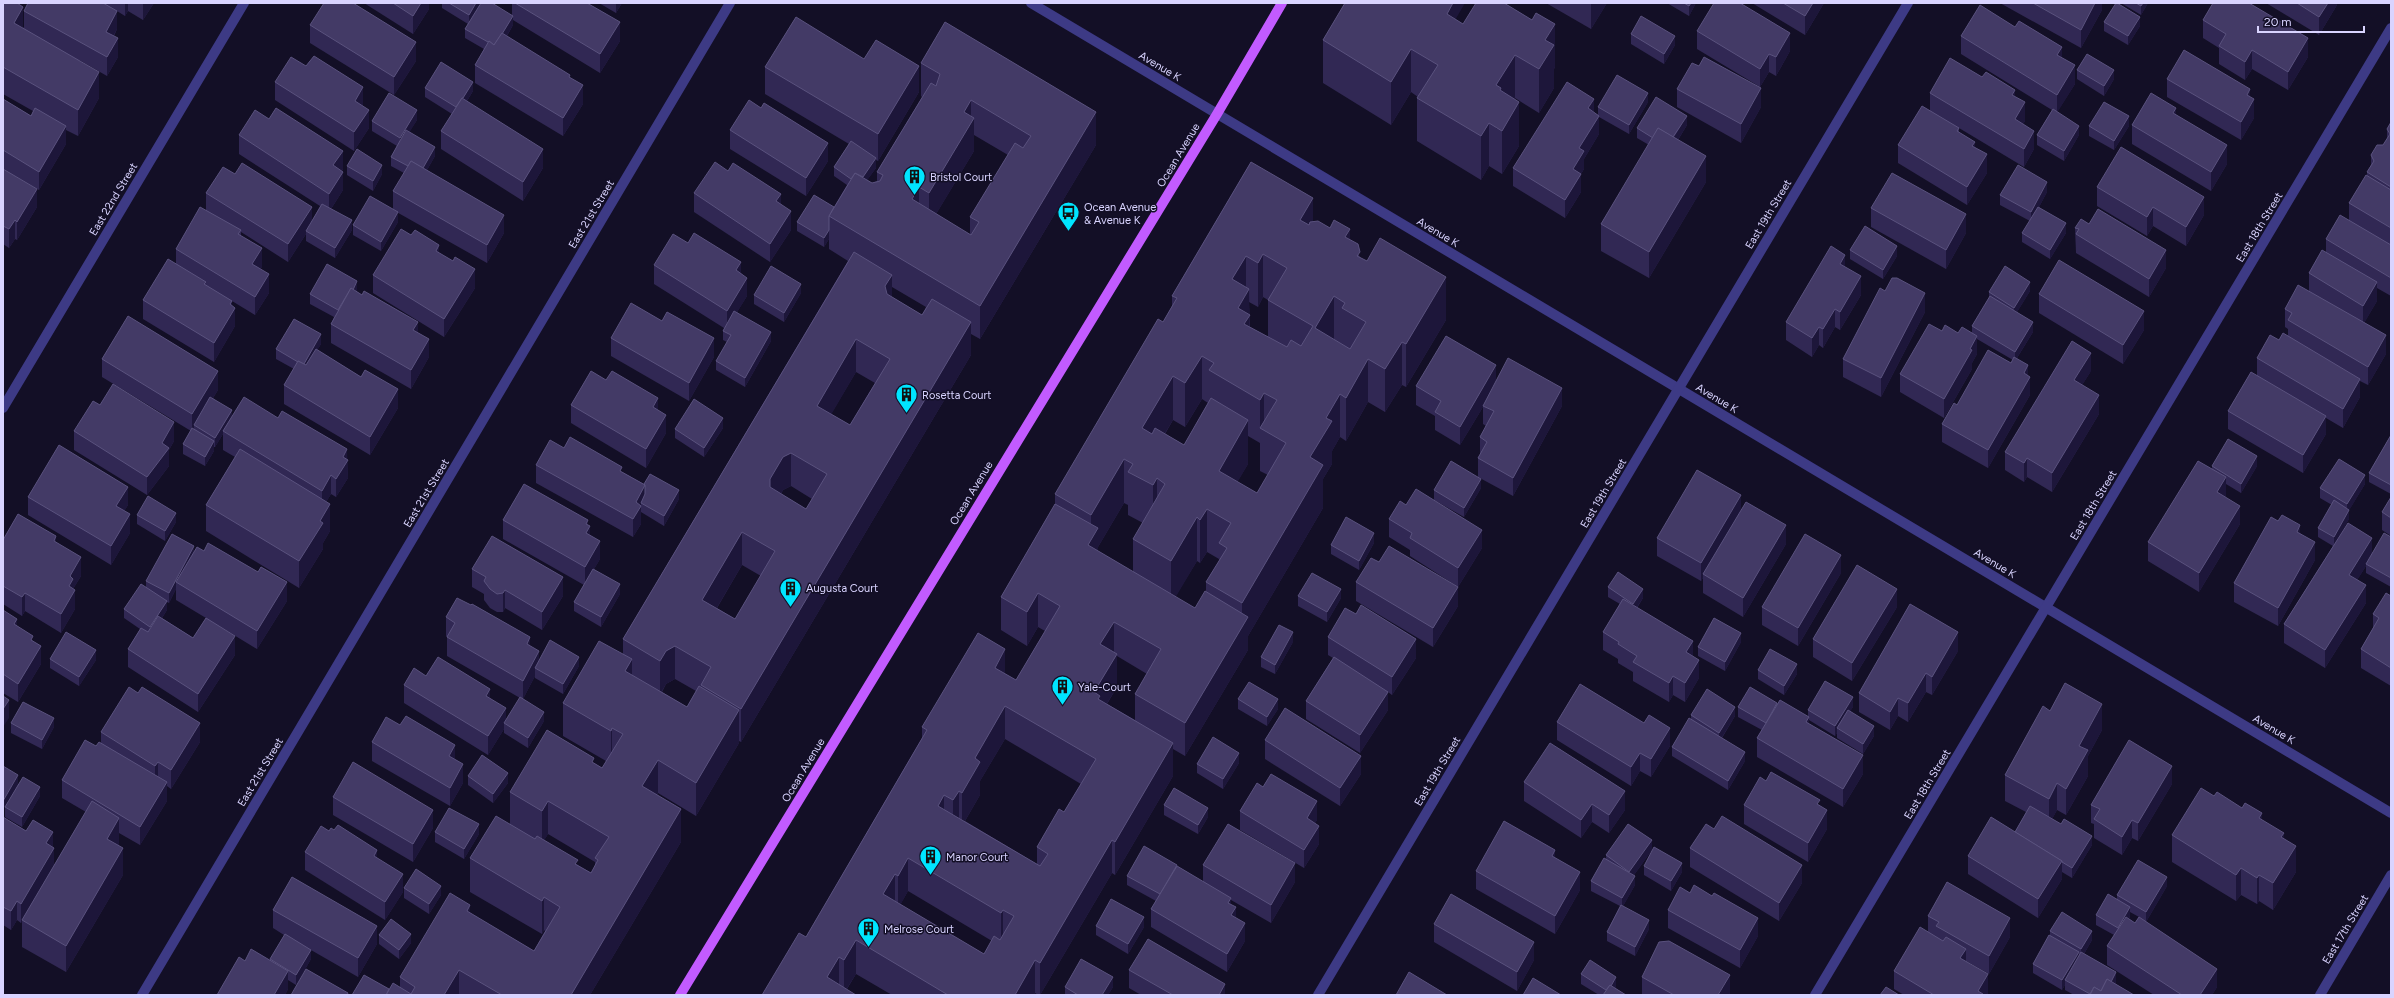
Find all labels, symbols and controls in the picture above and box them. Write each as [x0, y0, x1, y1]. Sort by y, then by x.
scale bar [2258, 8, 2364, 34]
text: 20 m [2264, 15, 2292, 29]
street label: Avenue K [1136, 49, 1183, 84]
street label: Ocean Avenue [1154, 121, 1203, 190]
street label: East 22nd Street [87, 161, 140, 238]
building icon: Bristol Court [901, 164, 927, 197]
place label: Bristol Court [930, 171, 992, 184]
street label: East 19th Street [1743, 177, 1794, 251]
street label: East 21st Street [566, 178, 617, 251]
street label: East 18th Street [2233, 190, 2285, 265]
bus stop icon: Ocean Avenue & Avenue K [1055, 200, 1081, 233]
place label: Ocean Avenue & Avenue K [1084, 201, 1156, 227]
street label: Avenue K [1414, 215, 1461, 250]
street label: Avenue K [1693, 381, 1740, 416]
building icon: Rosetta Court [893, 382, 919, 415]
place label: Rosetta Court [922, 389, 991, 402]
street label: East 19th Street [1578, 456, 1629, 530]
street label: East 21st Street [401, 457, 452, 530]
street label: Ocean Avenue [947, 459, 996, 528]
street label: East 18th Street [2067, 468, 2119, 543]
street label: Avenue K [1971, 546, 2018, 581]
building icon: Augusta Court [777, 575, 803, 608]
place label: Augusta Court [806, 582, 878, 595]
building icon: Yale-Court [1049, 674, 1075, 707]
place label: Yale-Court [1078, 681, 1131, 694]
street label: Avenue K [2250, 712, 2297, 747]
street label: East 19th Street [1412, 734, 1463, 808]
street label: East 21st Street [235, 736, 286, 809]
street label: Ocean Avenue [779, 736, 828, 805]
street label: East 18th Street [1901, 747, 1953, 822]
building icon: Manor Court [918, 844, 944, 877]
place label: Manor Court [946, 851, 1008, 864]
street label: East 17th Street [2320, 892, 2371, 966]
building icon: Melrose Court [855, 916, 881, 949]
place label: Melrose Court [884, 923, 954, 936]

